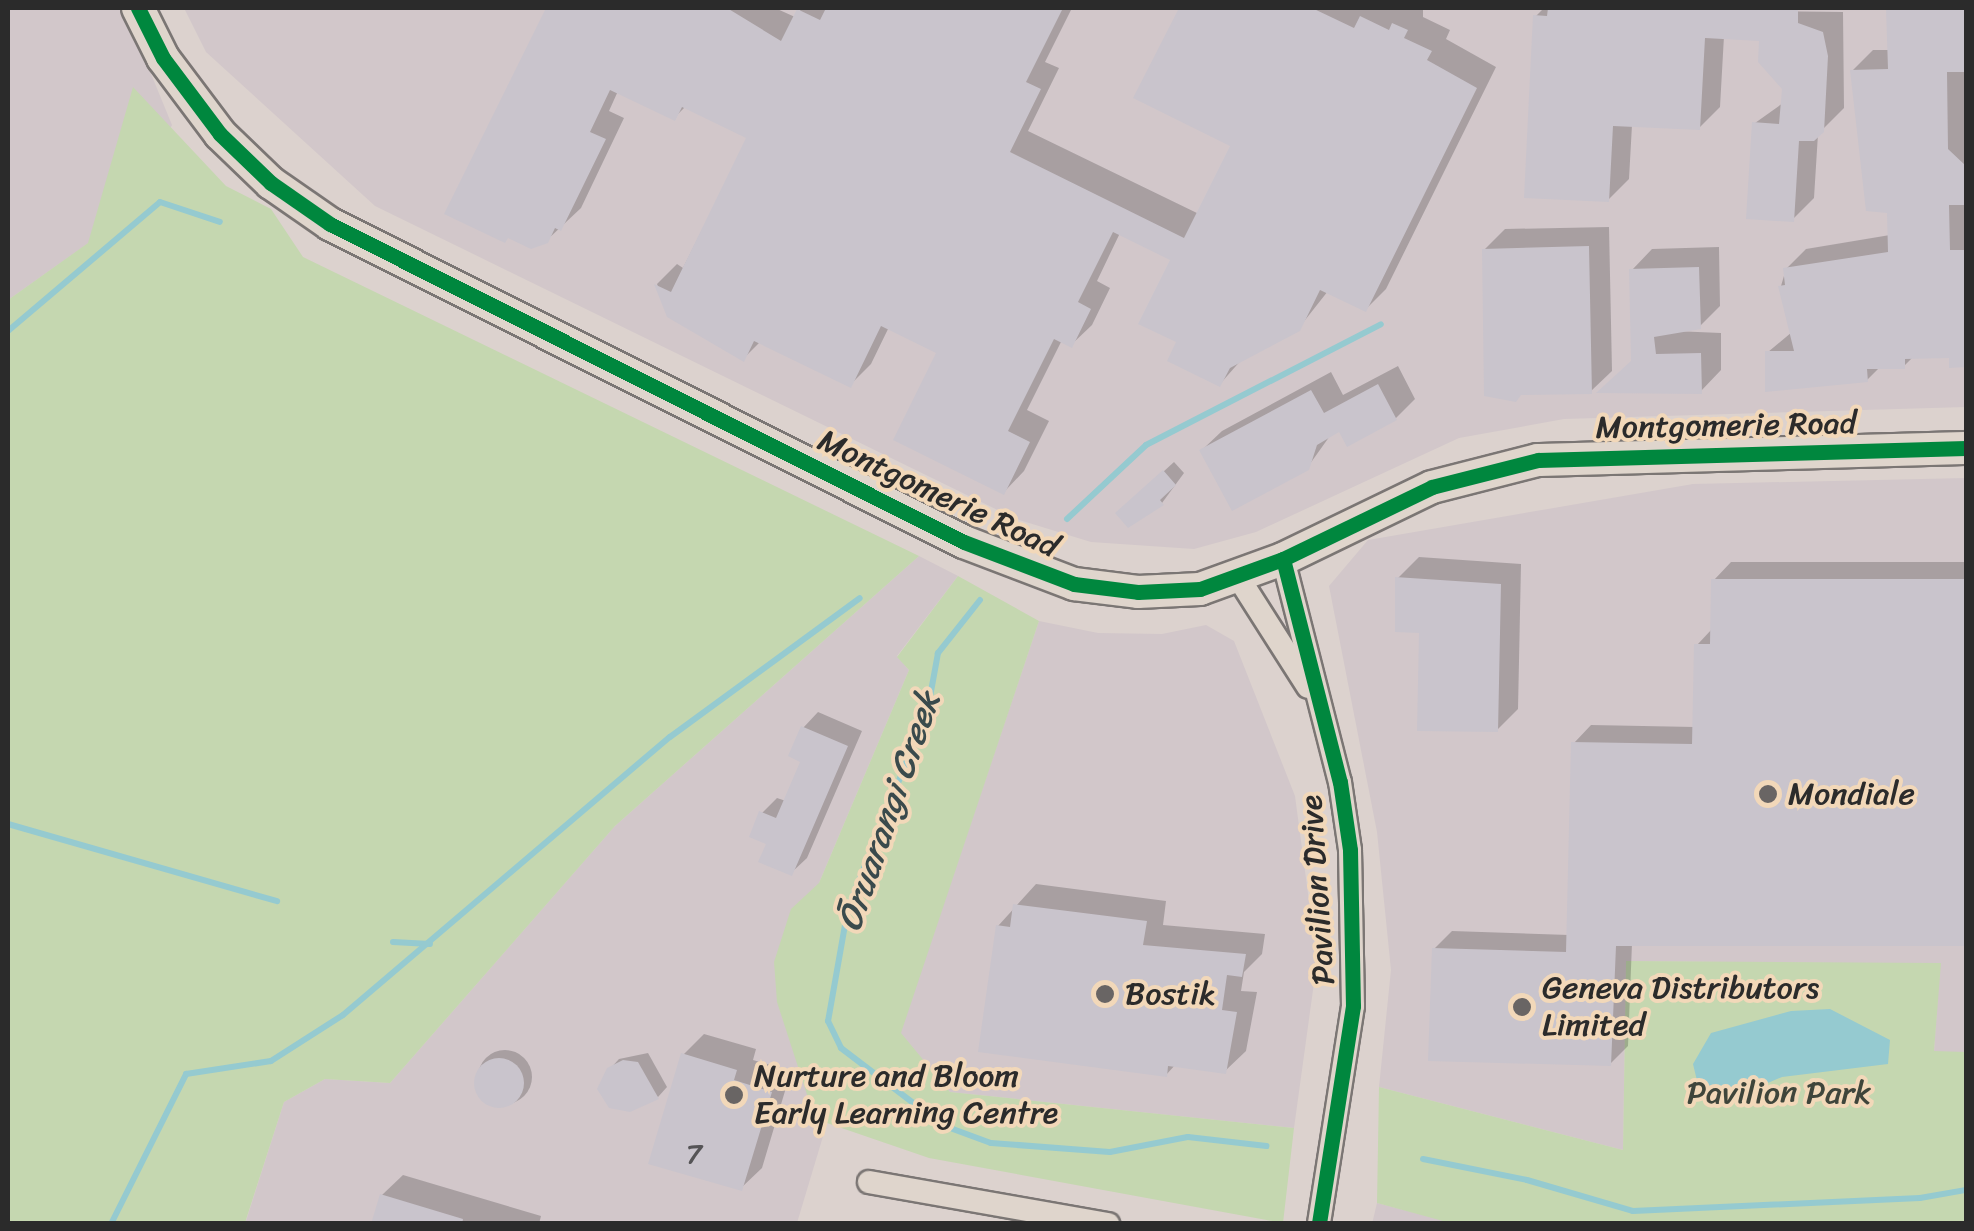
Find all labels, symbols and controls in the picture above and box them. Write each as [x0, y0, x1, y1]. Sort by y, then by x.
street label: Montgomerie Road [1595, 405, 1857, 447]
street label: Montgomerie Road [811, 421, 1065, 567]
water label: Ōruarangi Creek [827, 685, 949, 937]
place label: Mondiale [1788, 775, 1915, 813]
marker: Mondiale [1757, 783, 1779, 805]
street label: Pavilion Drive [1292, 793, 1344, 987]
place label: Geneva Distributors Limited [1542, 970, 1823, 1045]
place label: Bostik [1125, 975, 1216, 1013]
marker: Bostik [1094, 983, 1116, 1005]
marker: Geneva Distributors Limited [1511, 996, 1533, 1018]
place label: Nurture and Bloom Early Learning Centre [754, 1058, 1060, 1133]
park label: Pavilion Park [1687, 1074, 1871, 1112]
marker: Nurture and Bloom Early Learning Centre [723, 1084, 745, 1106]
house number: 7 [686, 1137, 702, 1171]

